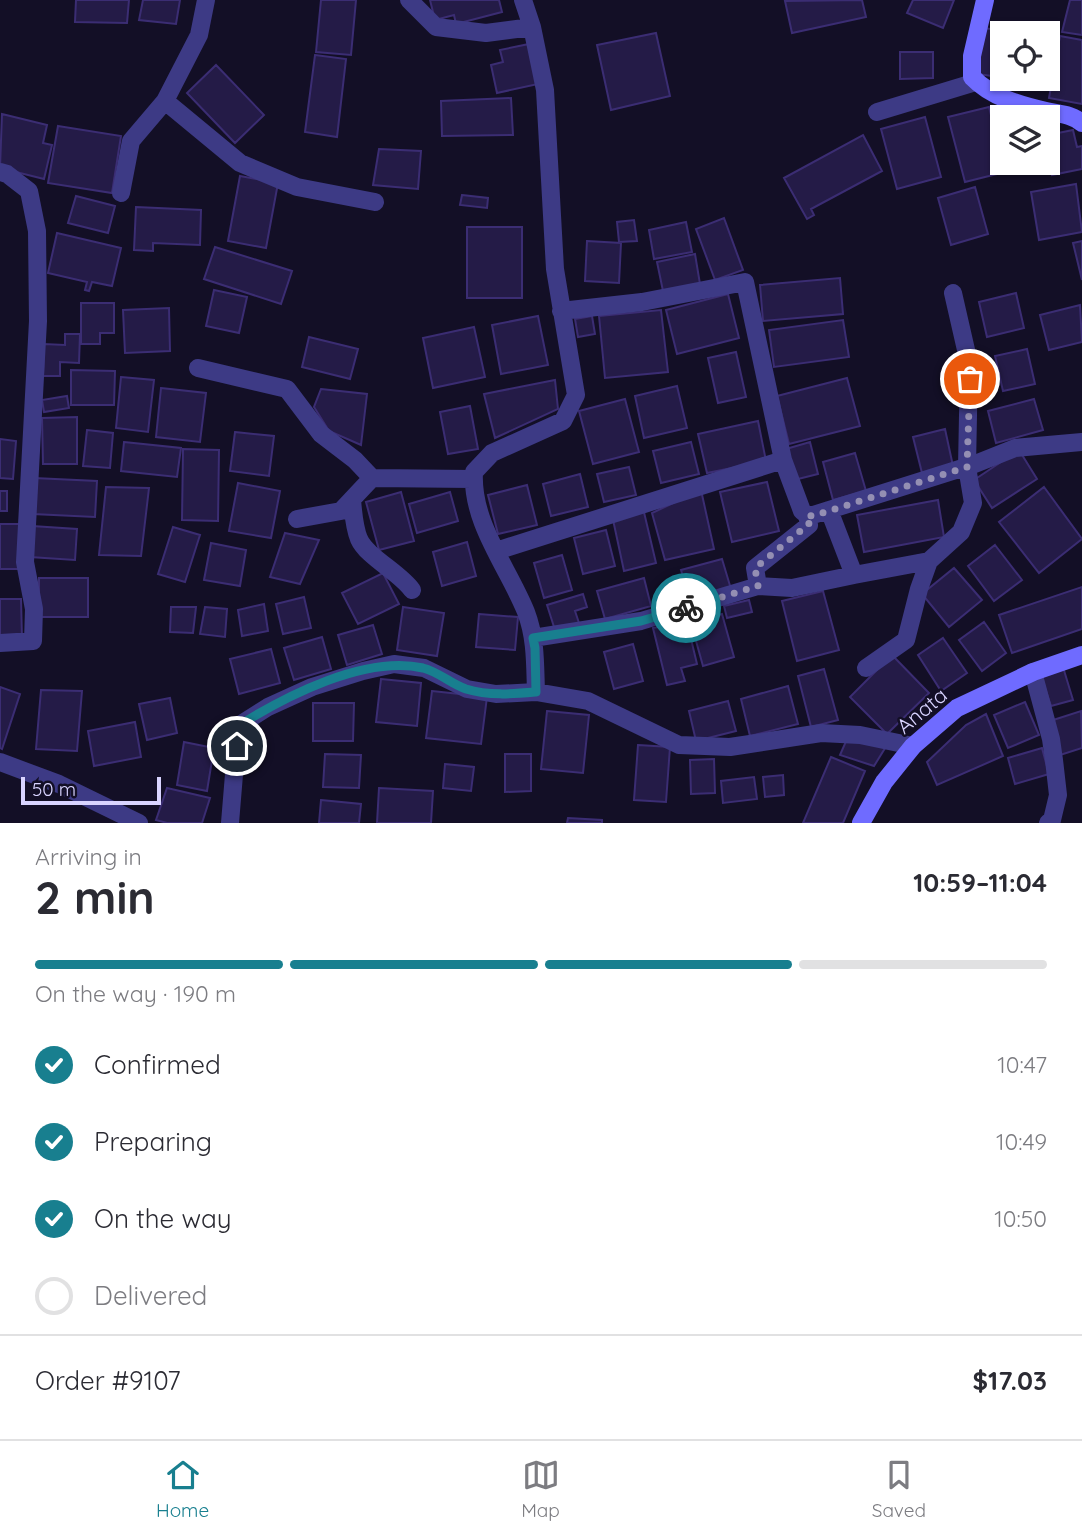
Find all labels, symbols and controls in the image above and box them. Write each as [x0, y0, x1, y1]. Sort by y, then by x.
map controls [990, 21, 1060, 175]
button: locate [990, 21, 1060, 91]
button: layers [990, 105, 1060, 175]
pin [940, 349, 1000, 409]
icon: bag [951, 360, 989, 398]
courier [651, 573, 721, 643]
icon: bike [667, 589, 705, 627]
street label: Anata [891, 682, 952, 739]
pin [207, 716, 267, 776]
icon: home [218, 727, 256, 765]
scale bar [21, 774, 161, 806]
text: 50 m [32, 777, 76, 801]
text: Arriving in [35, 842, 142, 871]
text: 10:59–11:04 [913, 866, 1047, 899]
text: 2 min [35, 868, 155, 926]
text: On the way · 190 m [35, 979, 236, 1008]
icon: check [35, 1046, 73, 1084]
text: Confirmed [94, 1048, 221, 1081]
text: 10:47 [997, 1050, 1047, 1079]
icon: check [35, 1123, 73, 1161]
text: Preparing [94, 1125, 212, 1158]
text: 10:49 [996, 1127, 1047, 1156]
icon: check [35, 1200, 73, 1238]
text: On the way [94, 1202, 232, 1235]
text: 10:50 [994, 1204, 1047, 1233]
text: Delivered [94, 1279, 207, 1312]
text: Order #9107 [35, 1364, 181, 1397]
text: $17.03 [973, 1364, 1047, 1397]
tab: Home [156, 1456, 209, 1522]
tab: Map [521, 1456, 560, 1522]
tab: Saved [872, 1456, 926, 1522]

